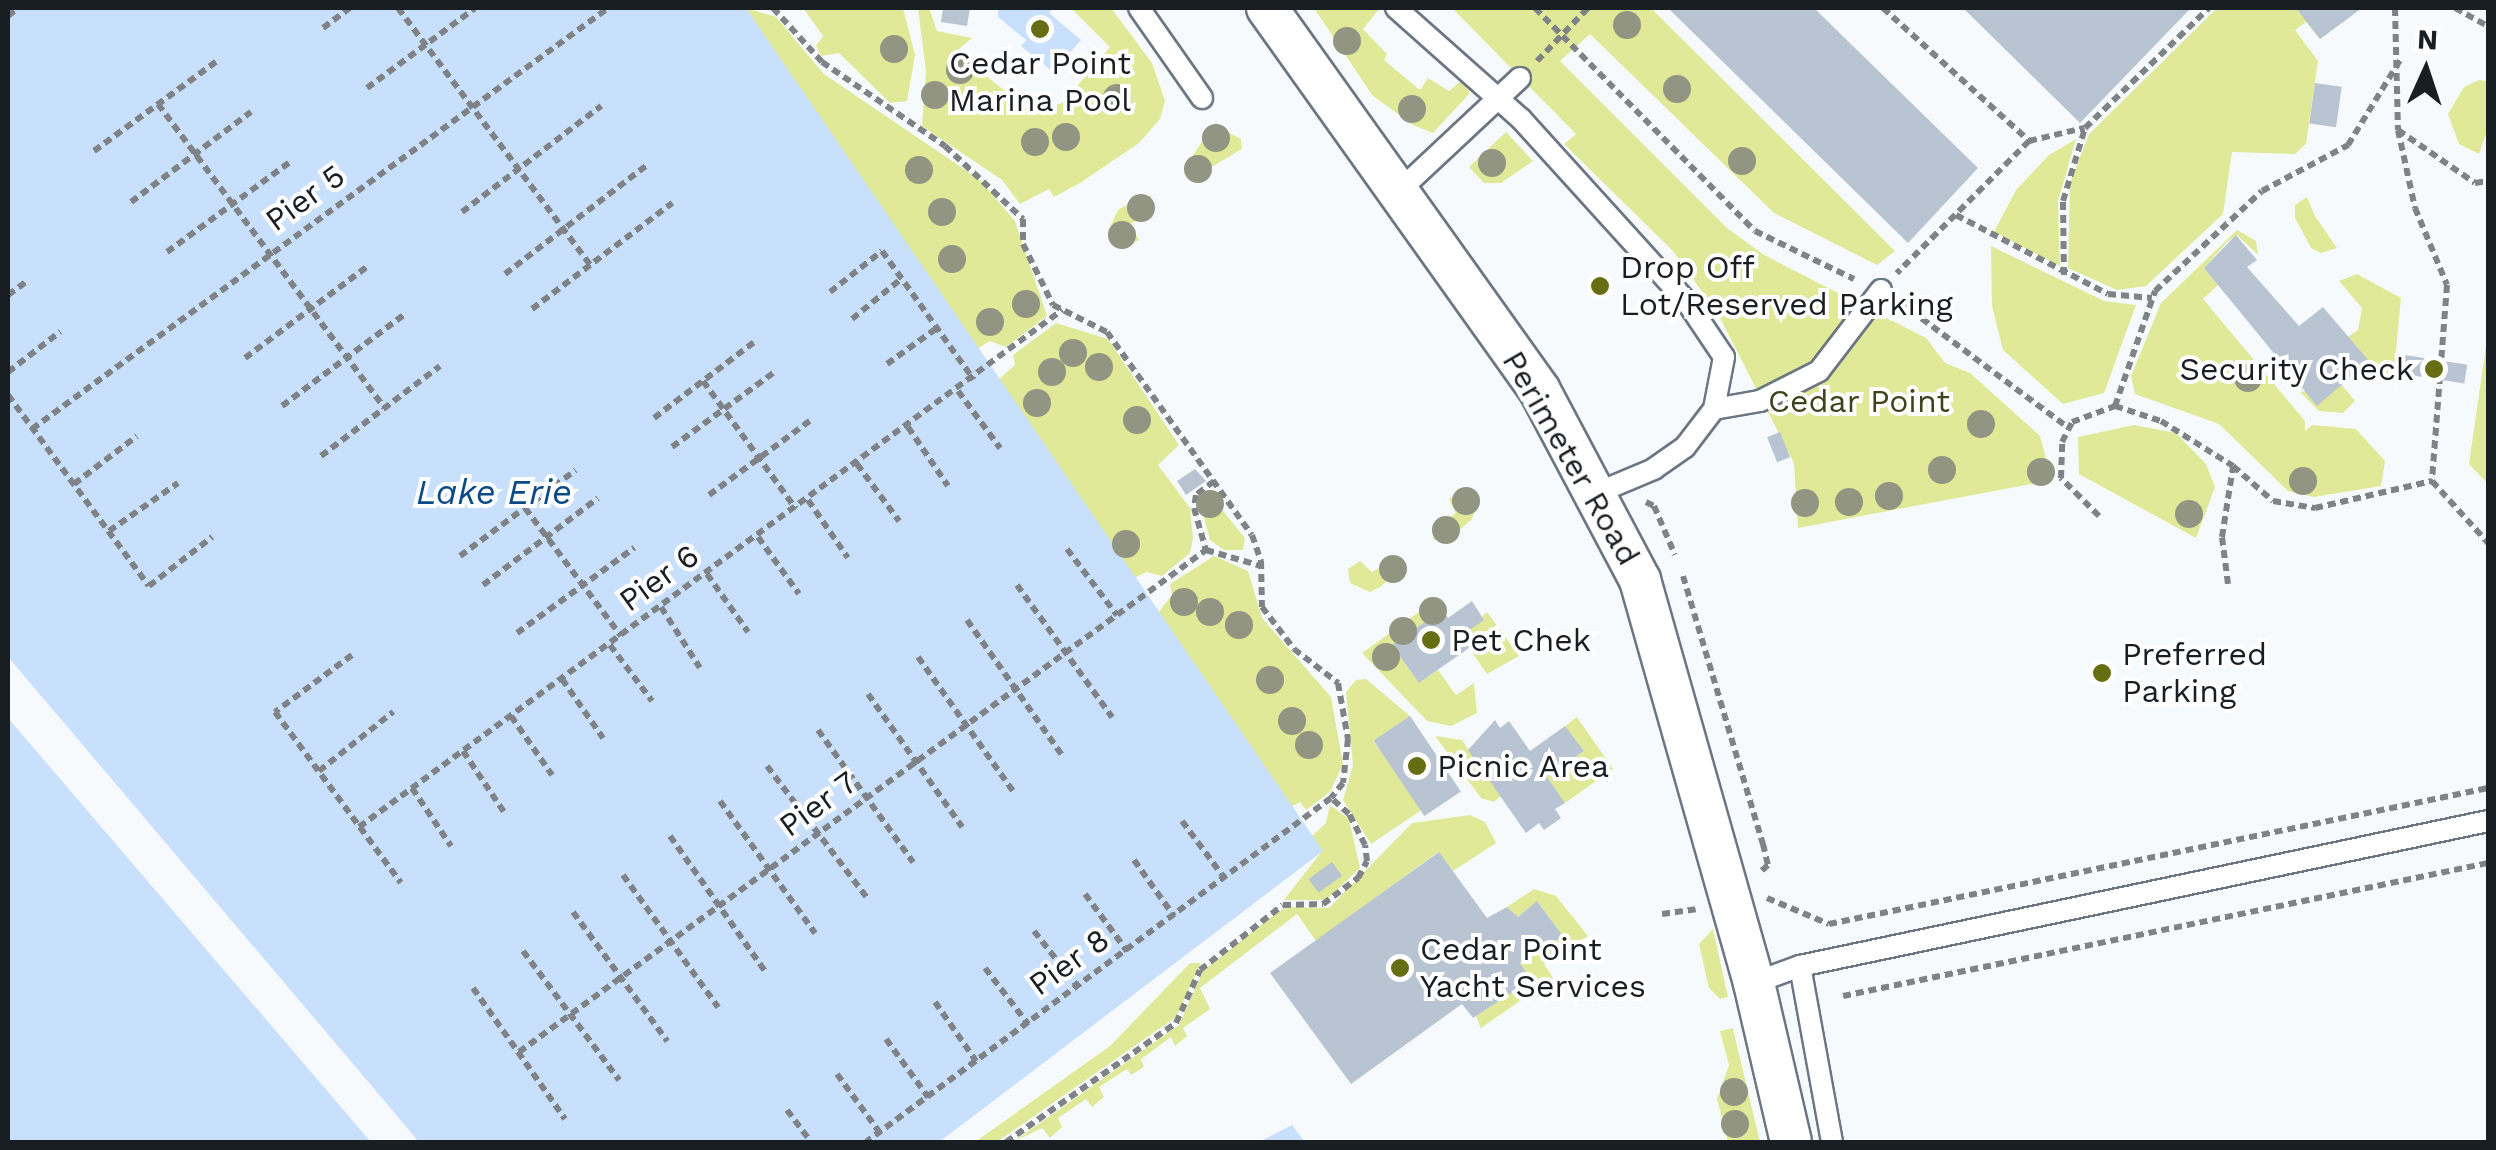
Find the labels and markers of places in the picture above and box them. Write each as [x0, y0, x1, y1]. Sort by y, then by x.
marker: Cedar Point Marina Pool [1029, 18, 1051, 40]
place label: Cedar Point Marina Pool [948, 45, 1132, 120]
place label: Drop Off Lot/Reserved Parking [1620, 249, 1953, 324]
marker: Drop Off Lot/Reserved Parking [1589, 275, 1611, 297]
place label: Security Check [2179, 350, 2414, 388]
marker: Security Check [2423, 358, 2445, 380]
place label: Pet Chek [1451, 621, 1591, 659]
marker: Pet Chek [1420, 629, 1442, 651]
place label: Preferred Parking [2122, 636, 2267, 711]
marker: Preferred Parking [2091, 662, 2113, 684]
place label: Picnic Area [1437, 747, 1610, 785]
marker: Picnic Area [1406, 755, 1428, 777]
place label: Cedar Point Yacht Services [1420, 931, 1646, 1006]
marker: Cedar Point Yacht Services [1389, 957, 1411, 979]

